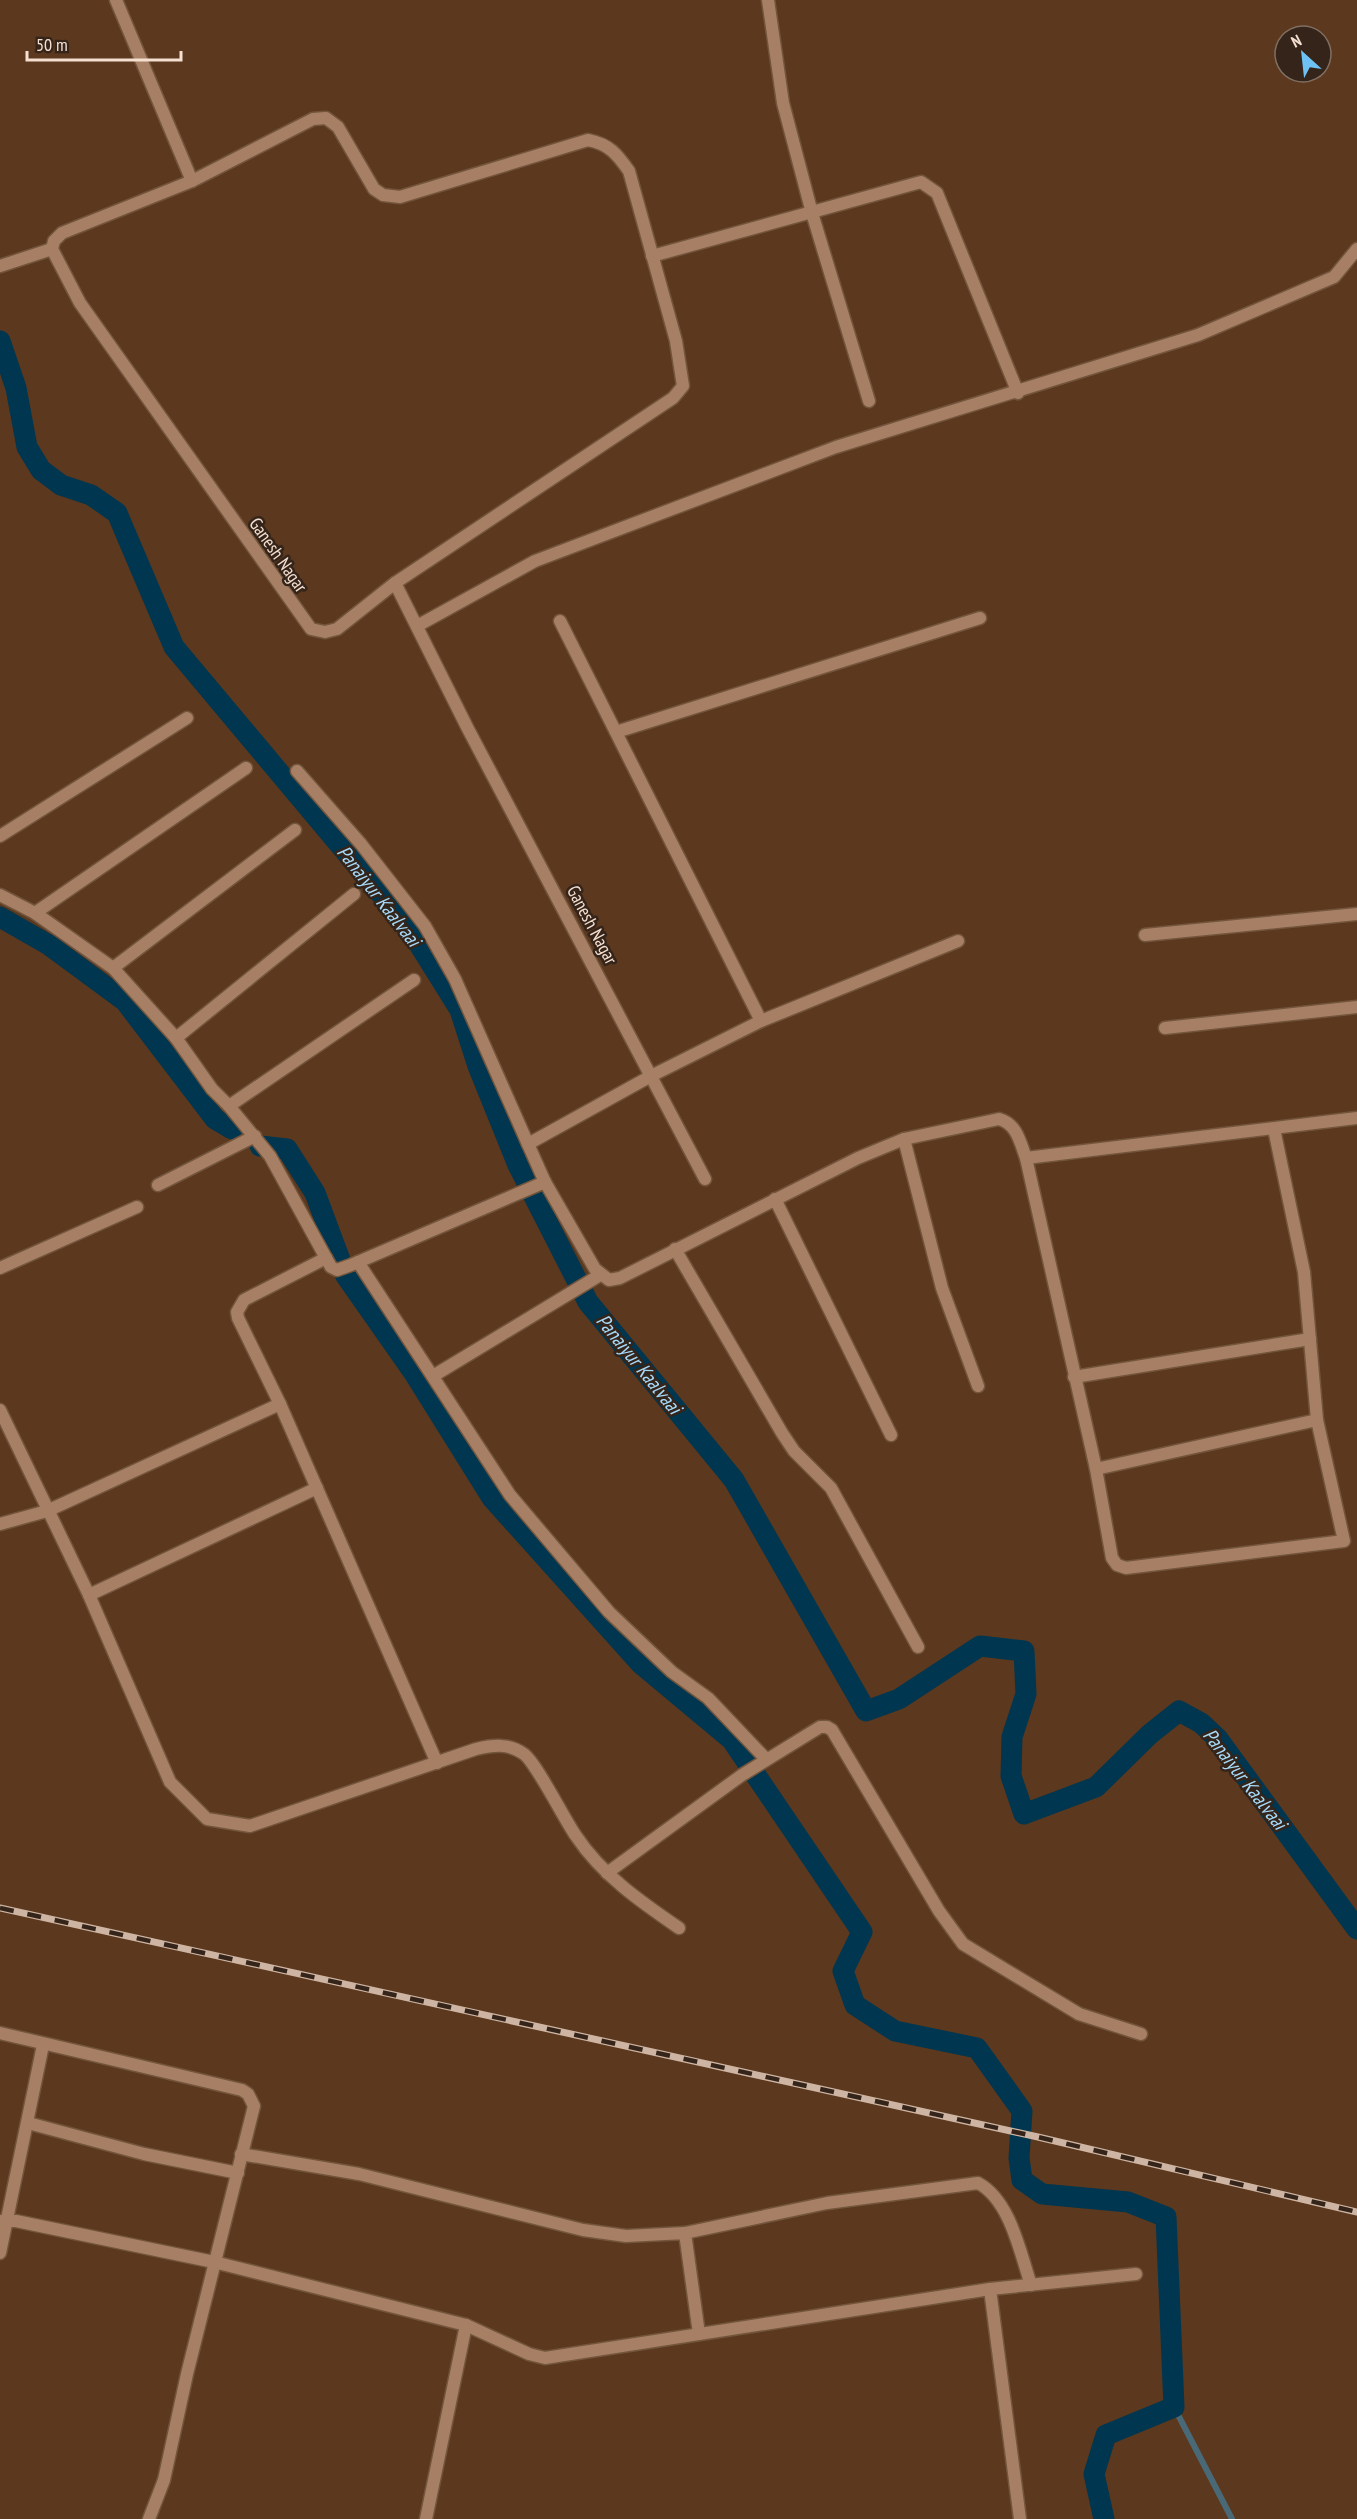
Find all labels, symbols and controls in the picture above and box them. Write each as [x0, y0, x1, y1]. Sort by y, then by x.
scale bar [27, 24, 182, 62]
north arrow [1273, 24, 1333, 84]
text: N [1288, 30, 1305, 52]
text: 50 m [36, 33, 68, 56]
street label: Ganesh Nagar [244, 513, 313, 597]
water label: Panaiyur Kaalvaai [331, 840, 428, 954]
street label: Ganesh Nagar [562, 881, 623, 968]
water label: Panaiyur Kaalvaai [591, 1309, 689, 1422]
water label: Panaiyur Kaalvaai [1197, 1723, 1294, 1837]

